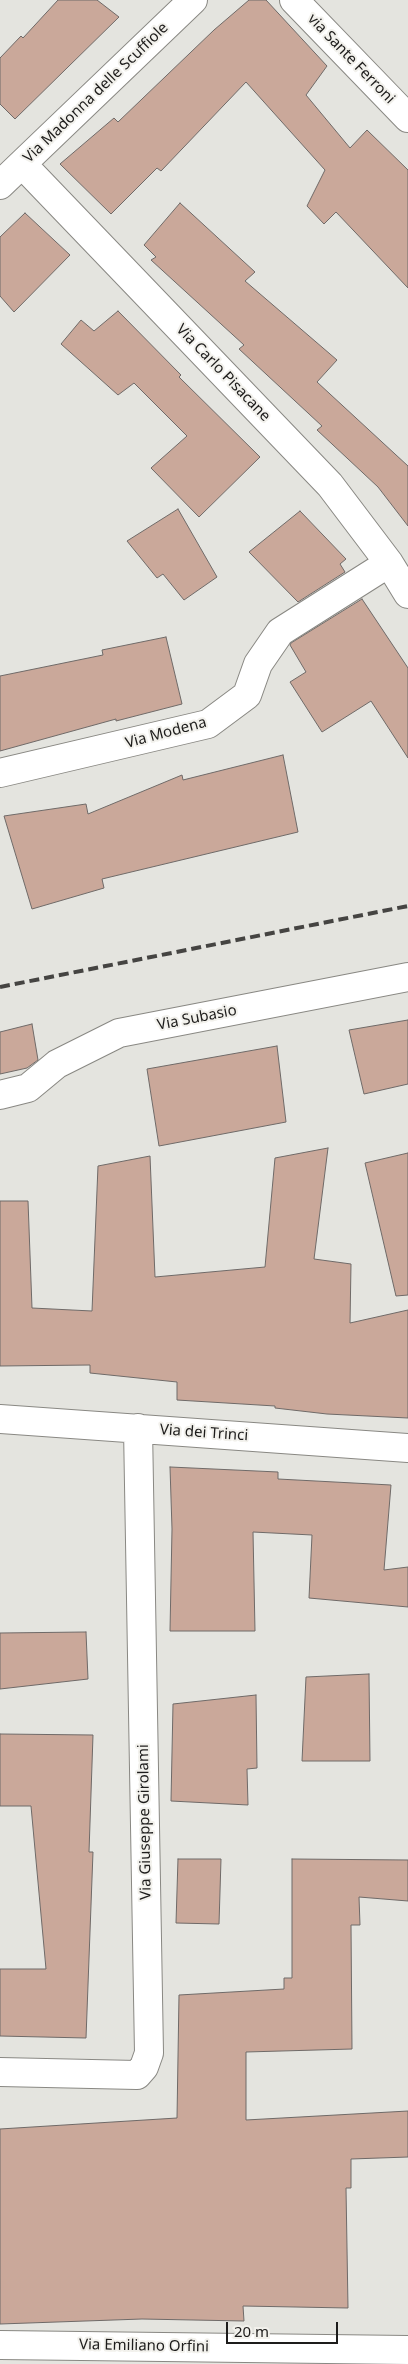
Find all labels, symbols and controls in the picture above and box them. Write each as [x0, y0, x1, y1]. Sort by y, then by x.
street label: via Sante Ferroni [304, 10, 398, 108]
street label: Via Madonna delle Scuffiole [20, 19, 172, 167]
street label: Via Carlo Pisacane [172, 321, 274, 425]
street label: Via Modena [123, 714, 209, 752]
street label: Via Subasio [156, 1001, 238, 1035]
street label: Via dei Trinci [159, 1421, 249, 1445]
street label: Via Giuseppe Girolami [135, 1744, 155, 1900]
scale bar [228, 2312, 340, 2344]
text: 20 m [234, 2321, 269, 2341]
street label: Via Emiliano Orfini [79, 2336, 209, 2356]

